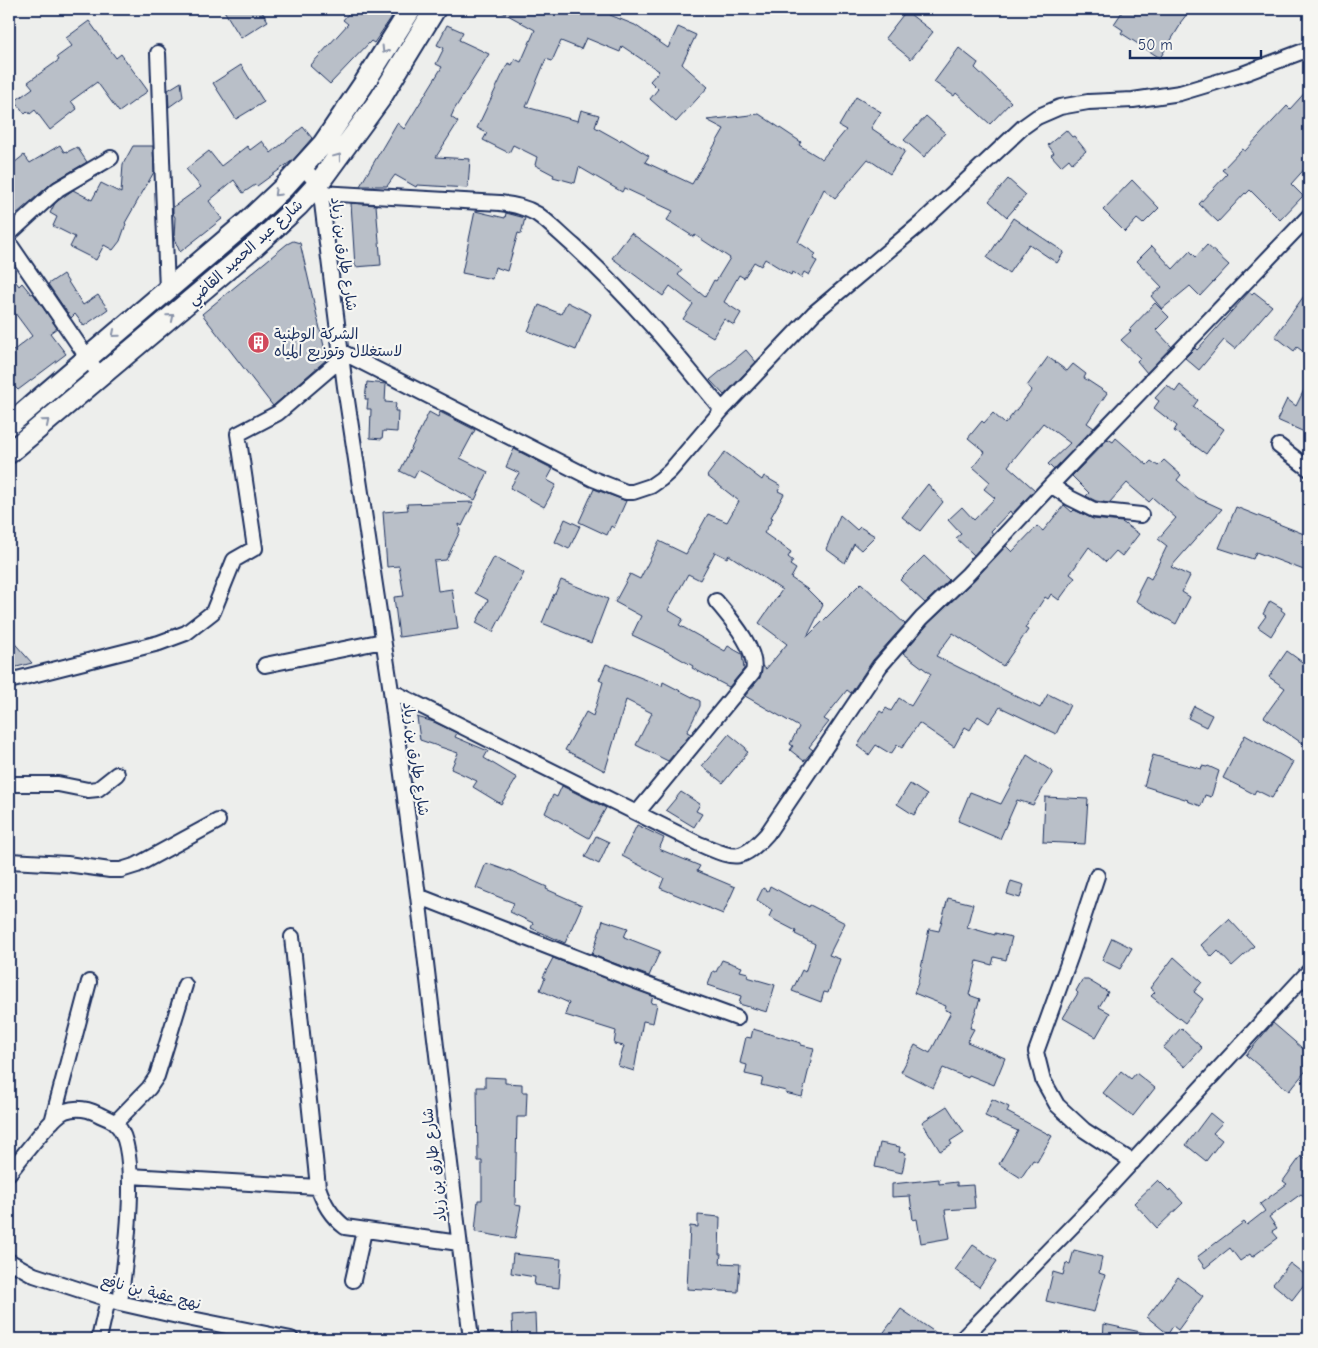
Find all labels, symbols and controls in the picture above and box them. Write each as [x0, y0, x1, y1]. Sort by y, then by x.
scale bar [1130, 28, 1262, 60]
text: 50 m [1138, 36, 1173, 54]
one-way arrow [382, 45, 392, 54]
one-way arrow [332, 153, 341, 163]
one-way arrow [274, 188, 283, 197]
street label: شارع عبد الحميد القاضي [184, 196, 309, 311]
street label: شارع طارق بن زياد [326, 196, 361, 312]
one-way arrow [165, 314, 174, 323]
place label: الشركة الوطنية لاستغلال وتوزيع المياه [274, 325, 402, 362]
one-way arrow [112, 329, 121, 337]
building icon: الشركة الوطنية لاستغلال وتوزيع المياه [246, 331, 270, 355]
one-way arrow [40, 419, 49, 427]
street label: شارع طارق بن زياد [398, 701, 433, 817]
street label: شارع طارق بن زياد [418, 1107, 451, 1223]
street label: نهج عقبة بن نافع [99, 1271, 203, 1315]

